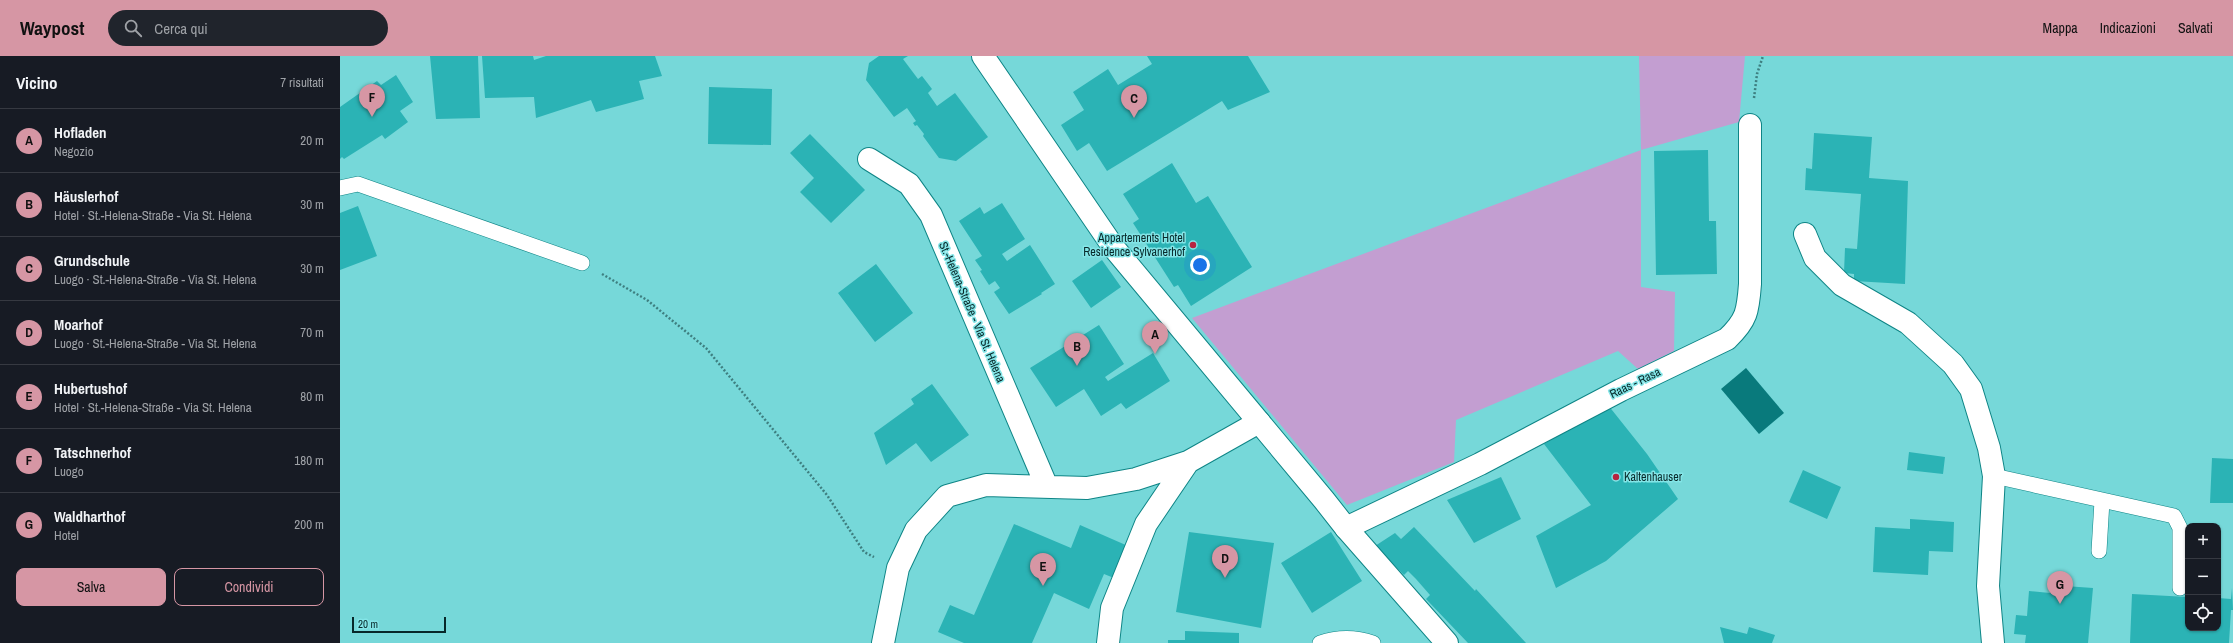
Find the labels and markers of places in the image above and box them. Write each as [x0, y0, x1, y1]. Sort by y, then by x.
pin: F [359, 84, 385, 117]
pin: C [1121, 85, 1147, 118]
place label: Appartements Hotel Residence Sylvanerhof [1083, 230, 1185, 260]
marker: Appartements Hotel Residence Sylvanerhof [1188, 240, 1198, 250]
pin: A [1142, 321, 1168, 354]
pin: B [1064, 333, 1090, 366]
place label: Kaltenhauser [1624, 469, 1683, 485]
marker: Kaltenhauser [1611, 472, 1621, 482]
pin: D [1212, 545, 1238, 578]
pin: E [1030, 553, 1056, 586]
pin: G [2047, 571, 2073, 604]

